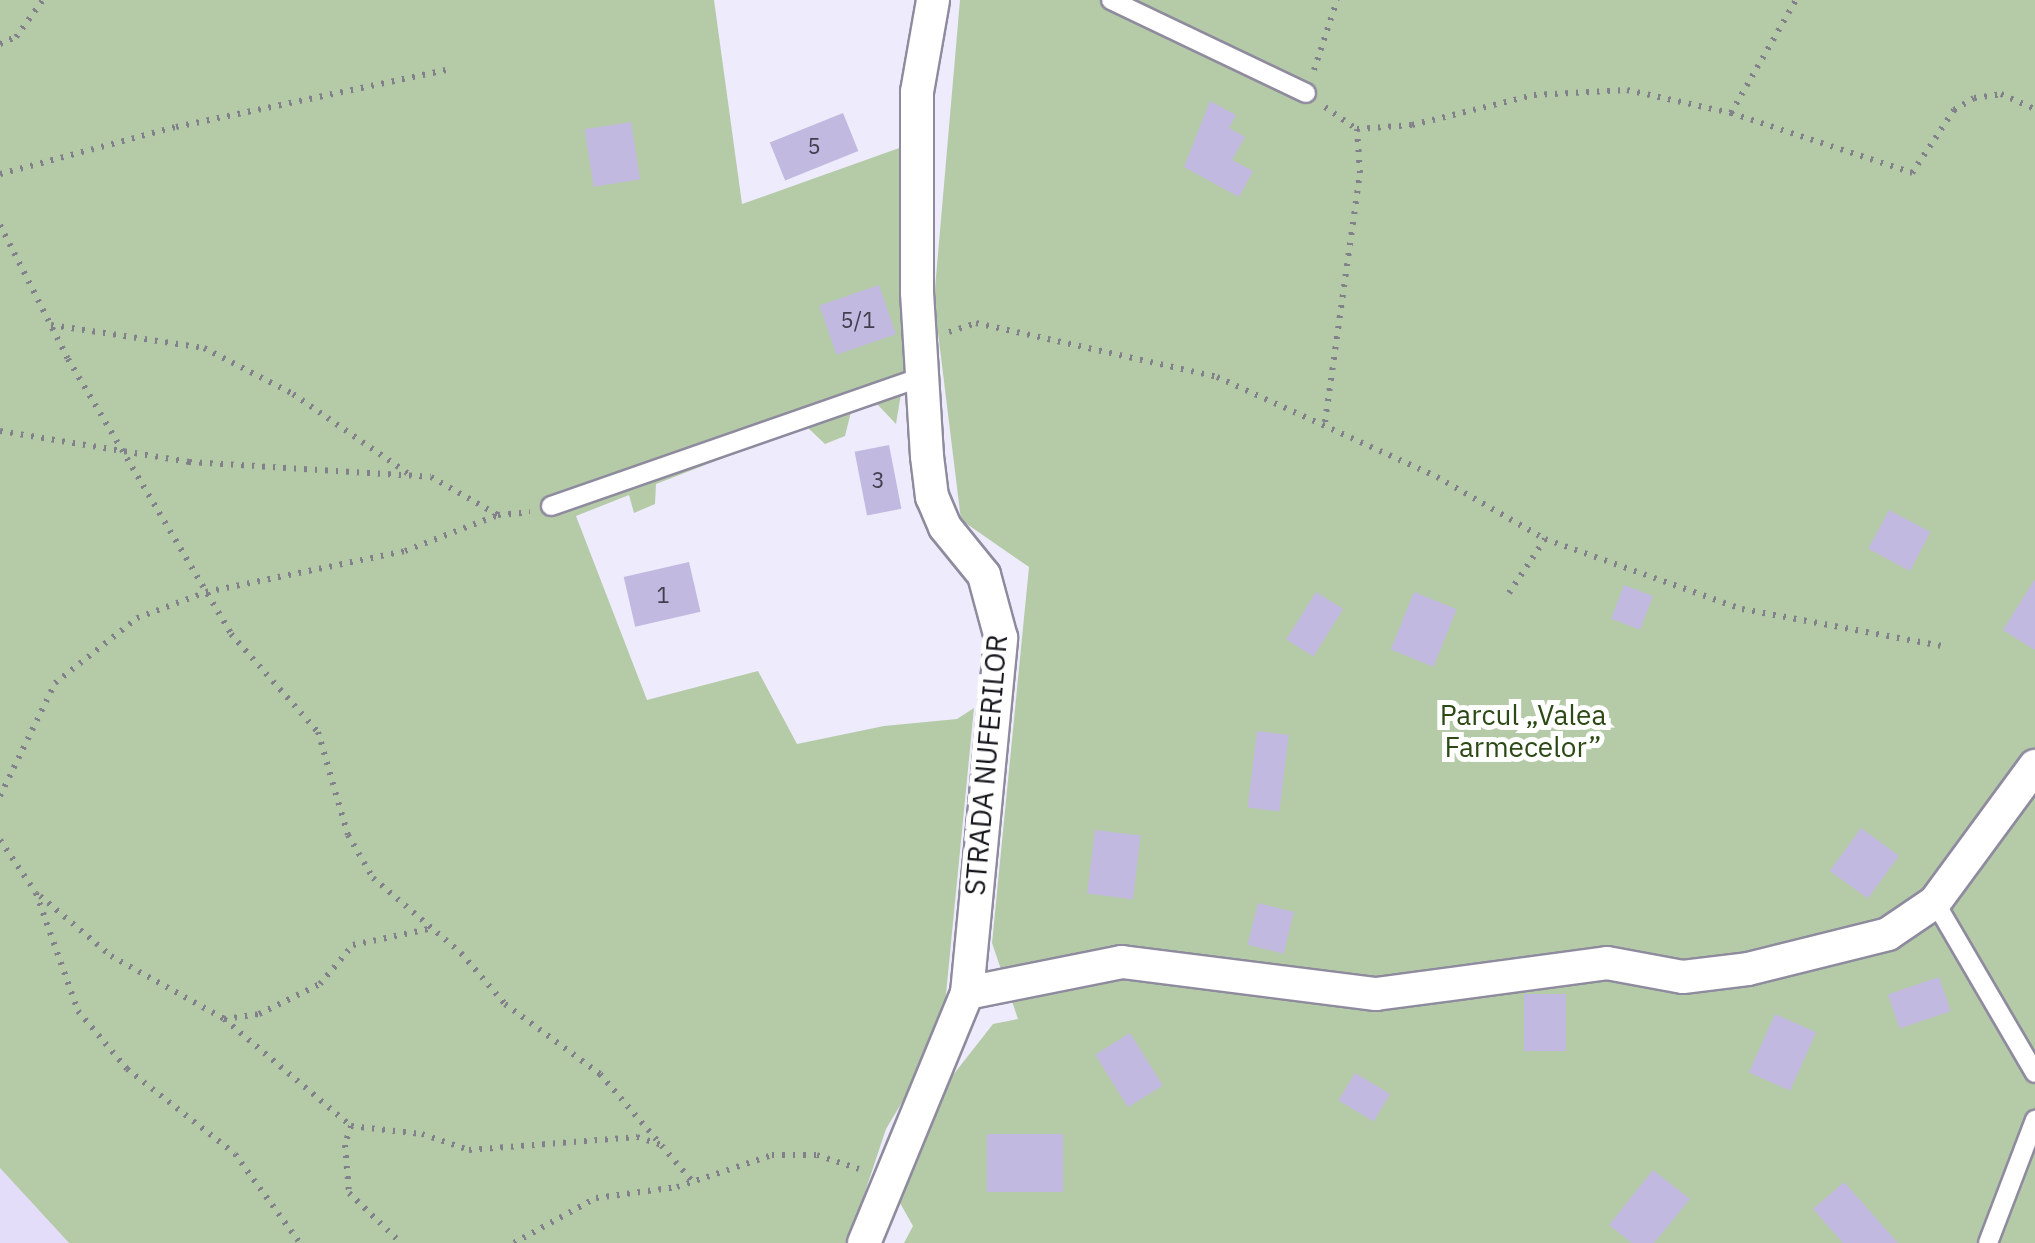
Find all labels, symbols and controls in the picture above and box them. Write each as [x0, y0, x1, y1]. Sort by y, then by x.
house number: 5 [807, 133, 821, 159]
house number: 5/1 [841, 307, 875, 333]
house number: 3 [871, 467, 885, 493]
house number: 1 [656, 582, 670, 608]
street label: STRADA NUFERILOR [958, 633, 1014, 897]
park label: Parcul „Valea Farmecelor” [1440, 698, 1606, 764]

